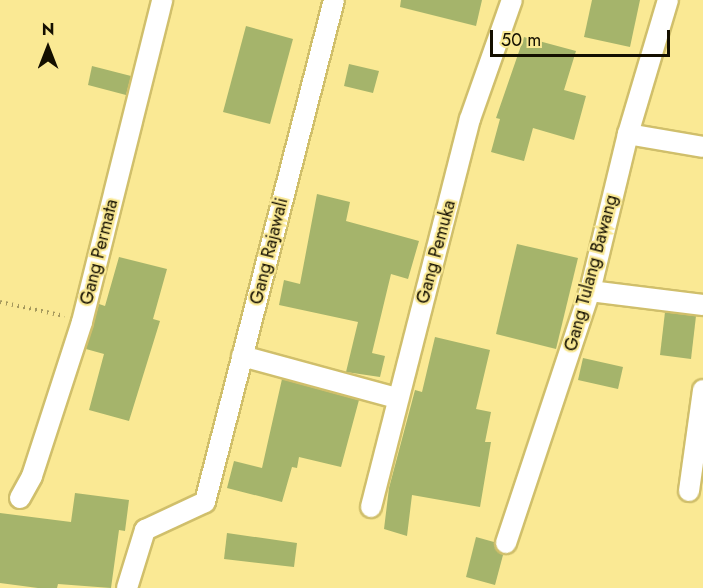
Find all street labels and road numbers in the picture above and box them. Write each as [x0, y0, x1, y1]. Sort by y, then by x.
street label: Gang Tulang Bawang [560, 192, 622, 354]
street label: Gang Rajawali [245, 195, 293, 307]
street label: Gang Permata [75, 197, 123, 307]
street label: Gang Pemuka [412, 198, 460, 306]

